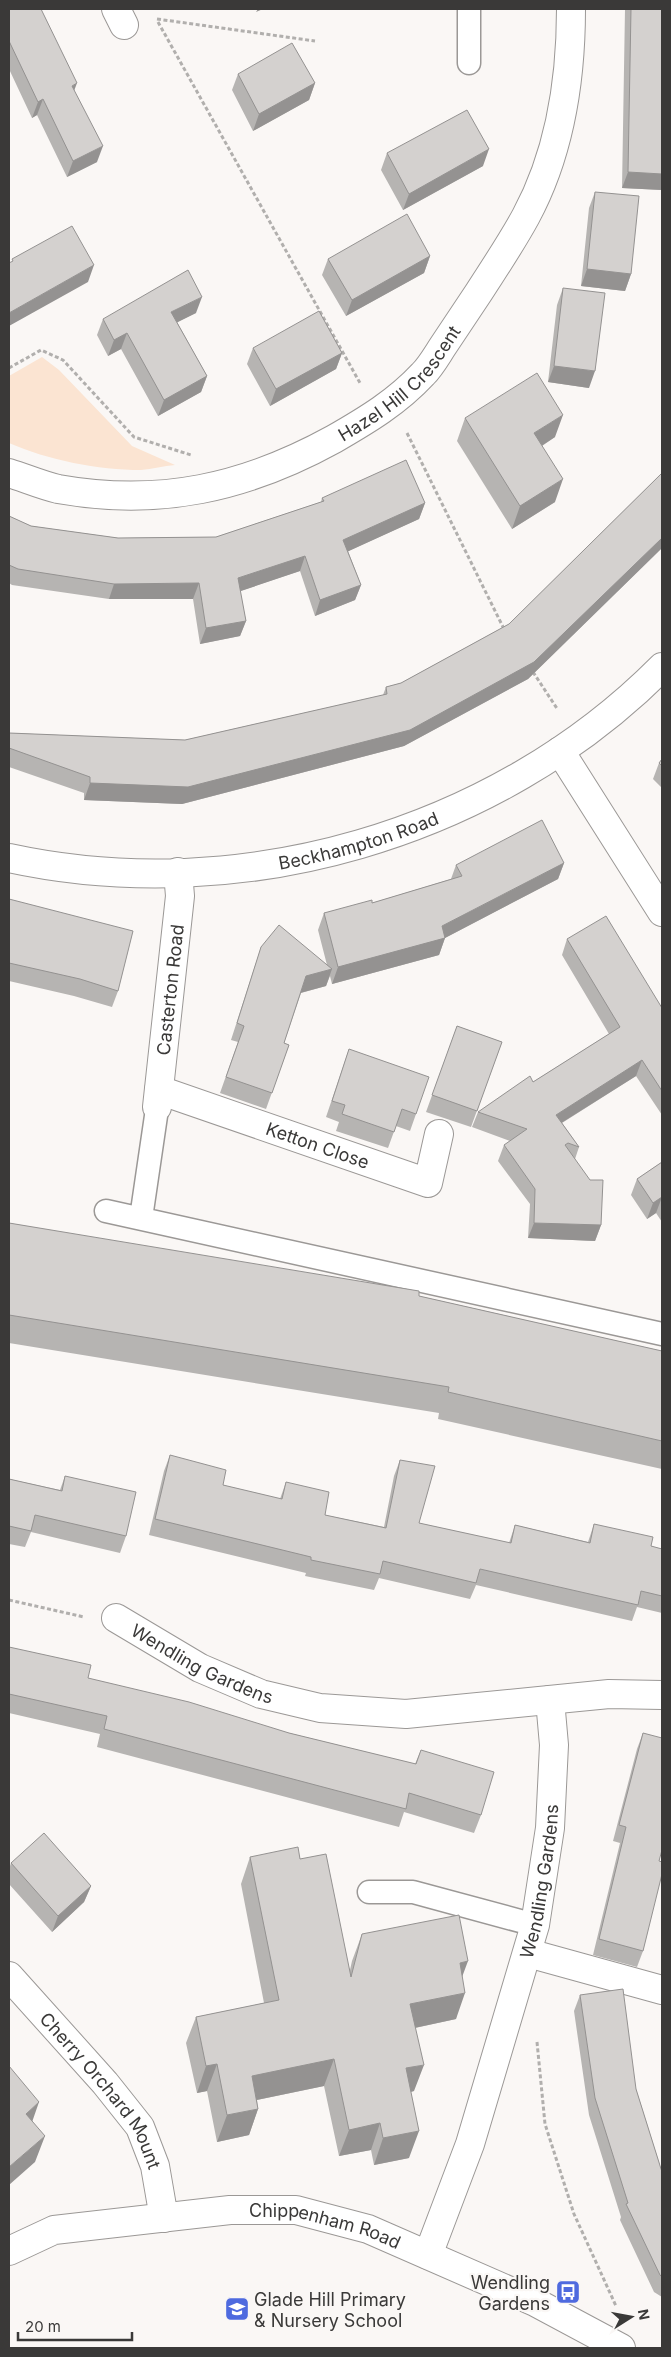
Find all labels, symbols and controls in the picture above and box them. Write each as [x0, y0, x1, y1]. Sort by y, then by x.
street label: Hazel Hill Crescent [334, 321, 464, 445]
street label: Beckhampton Road [277, 807, 441, 873]
street label: Casterton Road [152, 923, 187, 1056]
street label: Ketton Close [263, 1117, 372, 1172]
street label: Wendling Gardens [128, 1619, 275, 1707]
street label: Wendling Gardens [515, 1804, 562, 1961]
street label: Cherry Orchard Mount [36, 2008, 166, 2172]
street label: Chippenham Road [249, 2200, 404, 2253]
place label: Wendling Gardens [471, 2272, 550, 2314]
bus stop icon: Wendling Gardens [555, 2279, 581, 2305]
place label: Glade Hill Primary & Nursery School [254, 2289, 406, 2331]
north arrow [606, 2292, 656, 2342]
school or university icon: Glade Hill Primary & Nursery School [224, 2296, 250, 2322]
text: N [635, 2308, 654, 2321]
scale bar [18, 2310, 131, 2342]
text: 20 m [25, 2317, 61, 2336]

